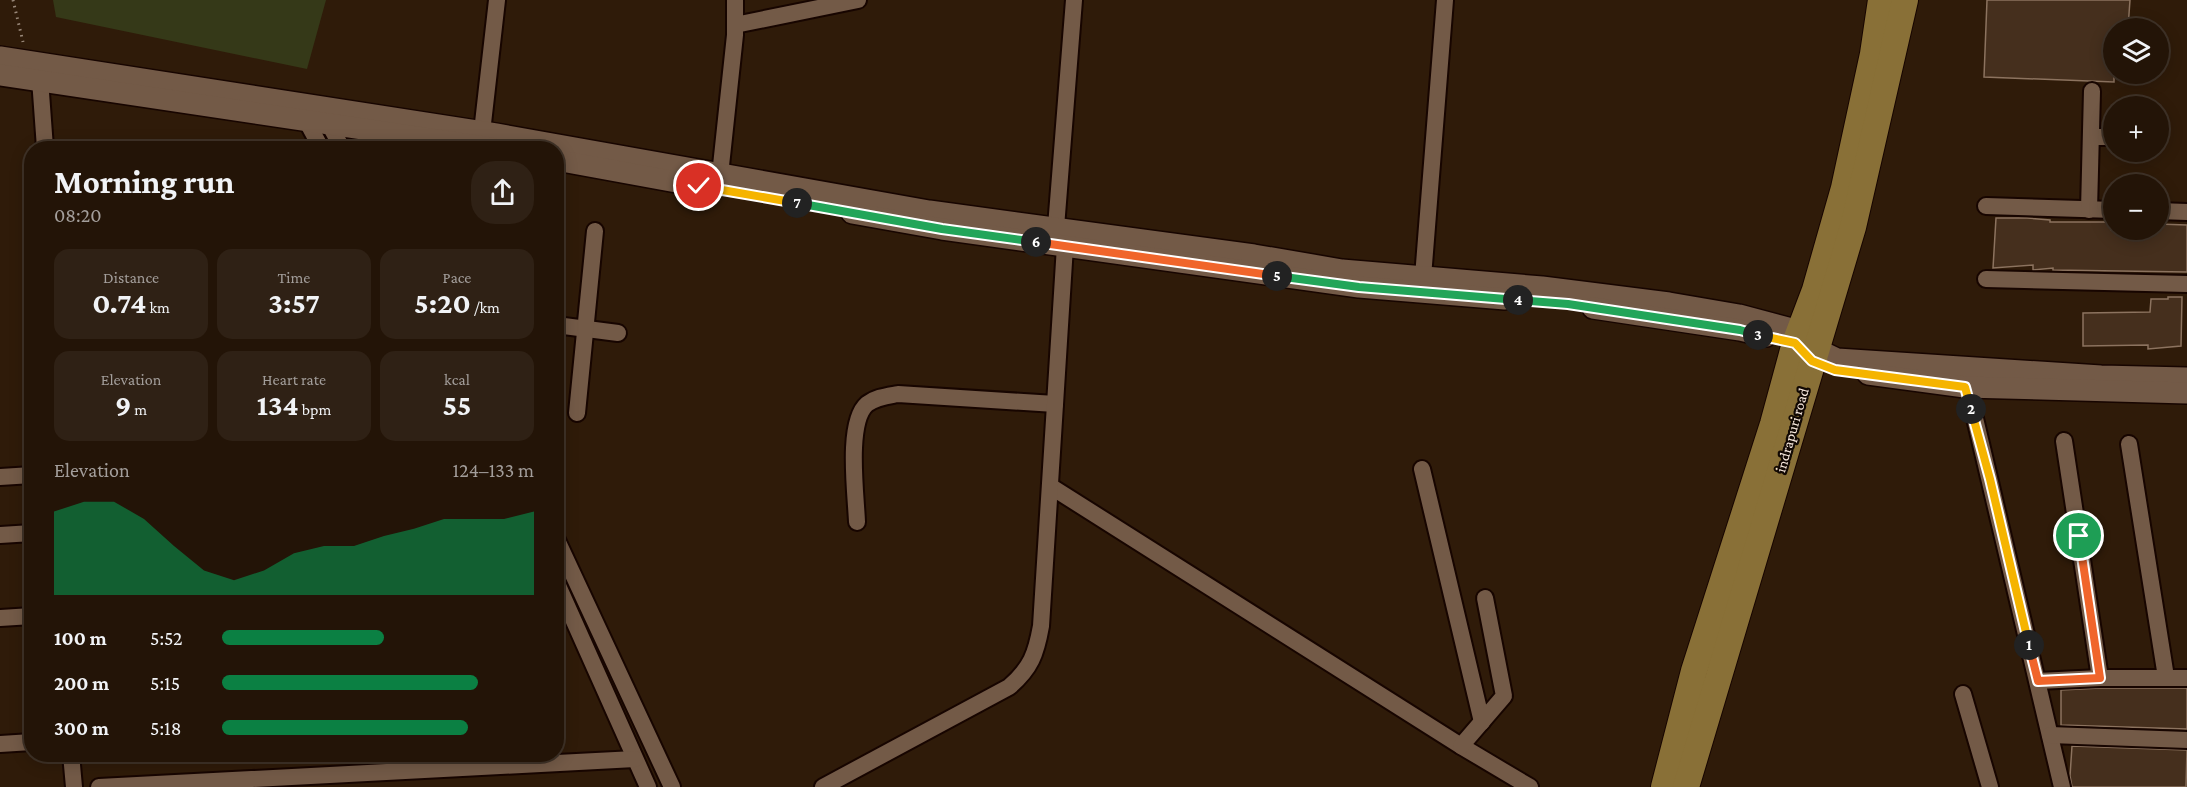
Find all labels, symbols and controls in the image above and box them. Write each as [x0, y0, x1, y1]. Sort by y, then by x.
map controls [2103, 18, 2169, 240]
button: layers [2103, 18, 2169, 84]
button: + [2103, 96, 2169, 162]
pin [673, 160, 724, 211]
button: share [471, 161, 534, 224]
text: Morning run [54, 163, 235, 200]
icon: check [682, 169, 715, 202]
button: − [2103, 174, 2169, 240]
pin: 7 [782, 188, 812, 218]
text: 7 [793, 194, 801, 211]
text: 08:20 [54, 204, 101, 226]
pin: 6 [1021, 227, 1051, 257]
text: 6 [1032, 233, 1040, 250]
pin: 5 [1262, 261, 1292, 291]
text: 5 [1273, 267, 1281, 284]
text: Distance [103, 269, 159, 286]
text: Time [278, 269, 310, 286]
text: Pace [443, 269, 471, 286]
pin: 4 [1503, 285, 1533, 315]
text: 0.74 [92, 286, 146, 319]
text: 3:57 [268, 286, 320, 319]
text: 5:20 [414, 286, 471, 319]
text: 4 [1514, 291, 1522, 308]
text: km [146, 299, 170, 316]
text: /km [471, 299, 500, 316]
pin: 3 [1743, 320, 1773, 350]
text: 3 [1754, 326, 1762, 343]
text: Elevation [101, 371, 161, 388]
text: Heart rate [262, 371, 326, 388]
text: kcal [444, 371, 470, 388]
street label: indrapuri road [1772, 386, 1813, 474]
text: 9 [115, 388, 131, 421]
text: 134 [257, 388, 299, 421]
text: 55 [443, 388, 471, 421]
pin: 2 [1956, 394, 1986, 424]
text: 2 [1967, 400, 1975, 417]
text: m [131, 401, 147, 418]
text: bpm [299, 401, 331, 418]
text: Elevation [54, 459, 130, 481]
text: 124–133 m [452, 459, 534, 481]
pin [2053, 510, 2104, 561]
icon: arrive [2062, 519, 2095, 552]
text: 100 m [54, 627, 107, 649]
text: 5:52 [150, 627, 182, 649]
pin: 1 [2014, 630, 2044, 660]
text: 1 [2026, 636, 2032, 653]
text: 200 m [54, 672, 109, 694]
text: 5:15 [150, 672, 180, 694]
text: 300 m [54, 717, 109, 739]
text: 5:18 [150, 717, 181, 739]

